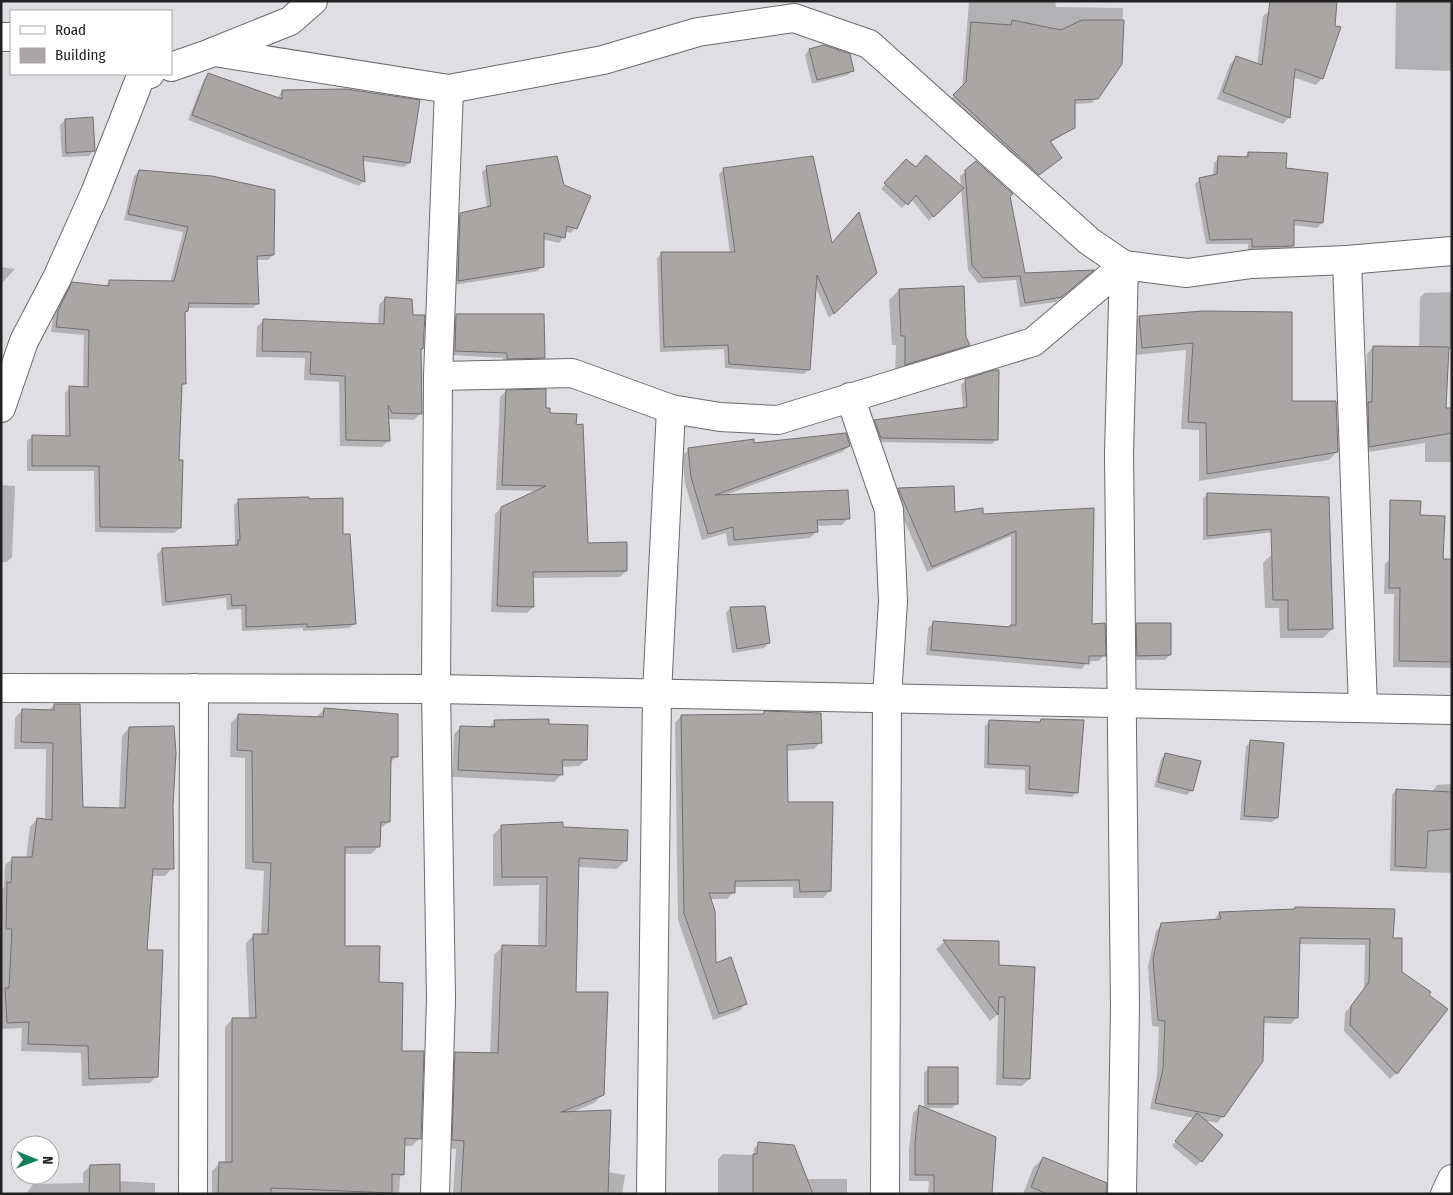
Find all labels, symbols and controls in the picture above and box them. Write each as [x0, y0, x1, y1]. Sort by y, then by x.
legend [10, 10, 172, 75]
text: Road [55, 21, 86, 39]
text: Building [55, 46, 106, 64]
north arrow [10, 1135, 60, 1185]
text: N [39, 1156, 56, 1165]

